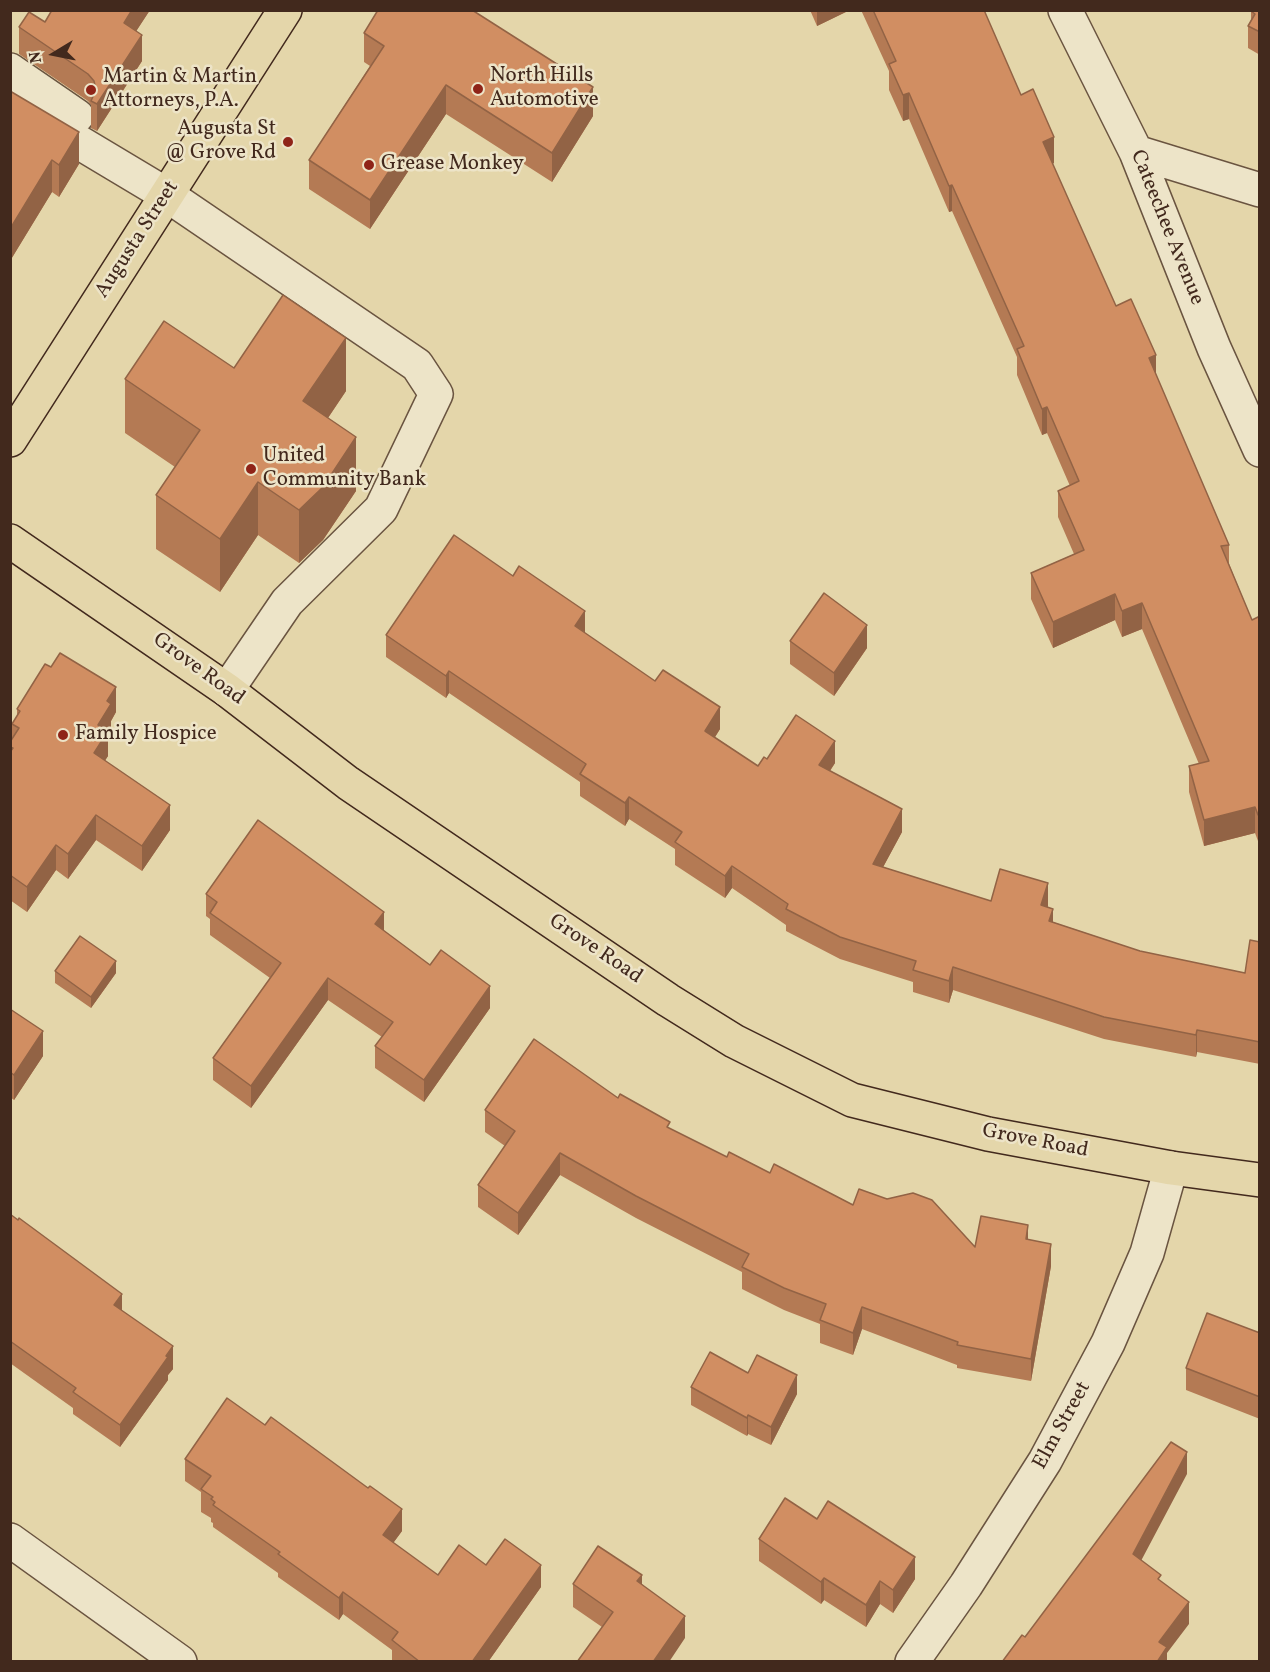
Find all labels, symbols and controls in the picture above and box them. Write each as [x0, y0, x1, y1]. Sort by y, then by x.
north arrow [24, 24, 84, 84]
text: N [24, 49, 48, 65]
place label: North Hills Automotive [490, 64, 599, 114]
place label: Martin & Martin Attorneys, P.A. [103, 65, 257, 115]
marker: North Hills Automotive [471, 82, 485, 96]
marker: Martin & Martin Attorneys, P.A. [84, 83, 98, 97]
place label: Augusta St @ Grove Rd [165, 117, 276, 167]
marker: Augusta St @ Grove Rd [281, 135, 295, 149]
street label: Cateechee Avenue [1123, 147, 1209, 309]
place label: Grease Monkey [381, 152, 524, 178]
marker: Grease Monkey [362, 158, 376, 172]
street label: Augusta Street [91, 177, 185, 303]
place label: United Community Bank [263, 444, 426, 494]
marker: United Community Bank [244, 462, 258, 476]
street label: Grove Road [147, 628, 249, 712]
place label: Family Hospice [75, 722, 217, 748]
marker: Family Hospice [56, 728, 70, 742]
street label: Grove Road [543, 909, 647, 991]
street label: Grove Road [980, 1119, 1090, 1165]
street label: Elm Street [1029, 1378, 1097, 1474]

